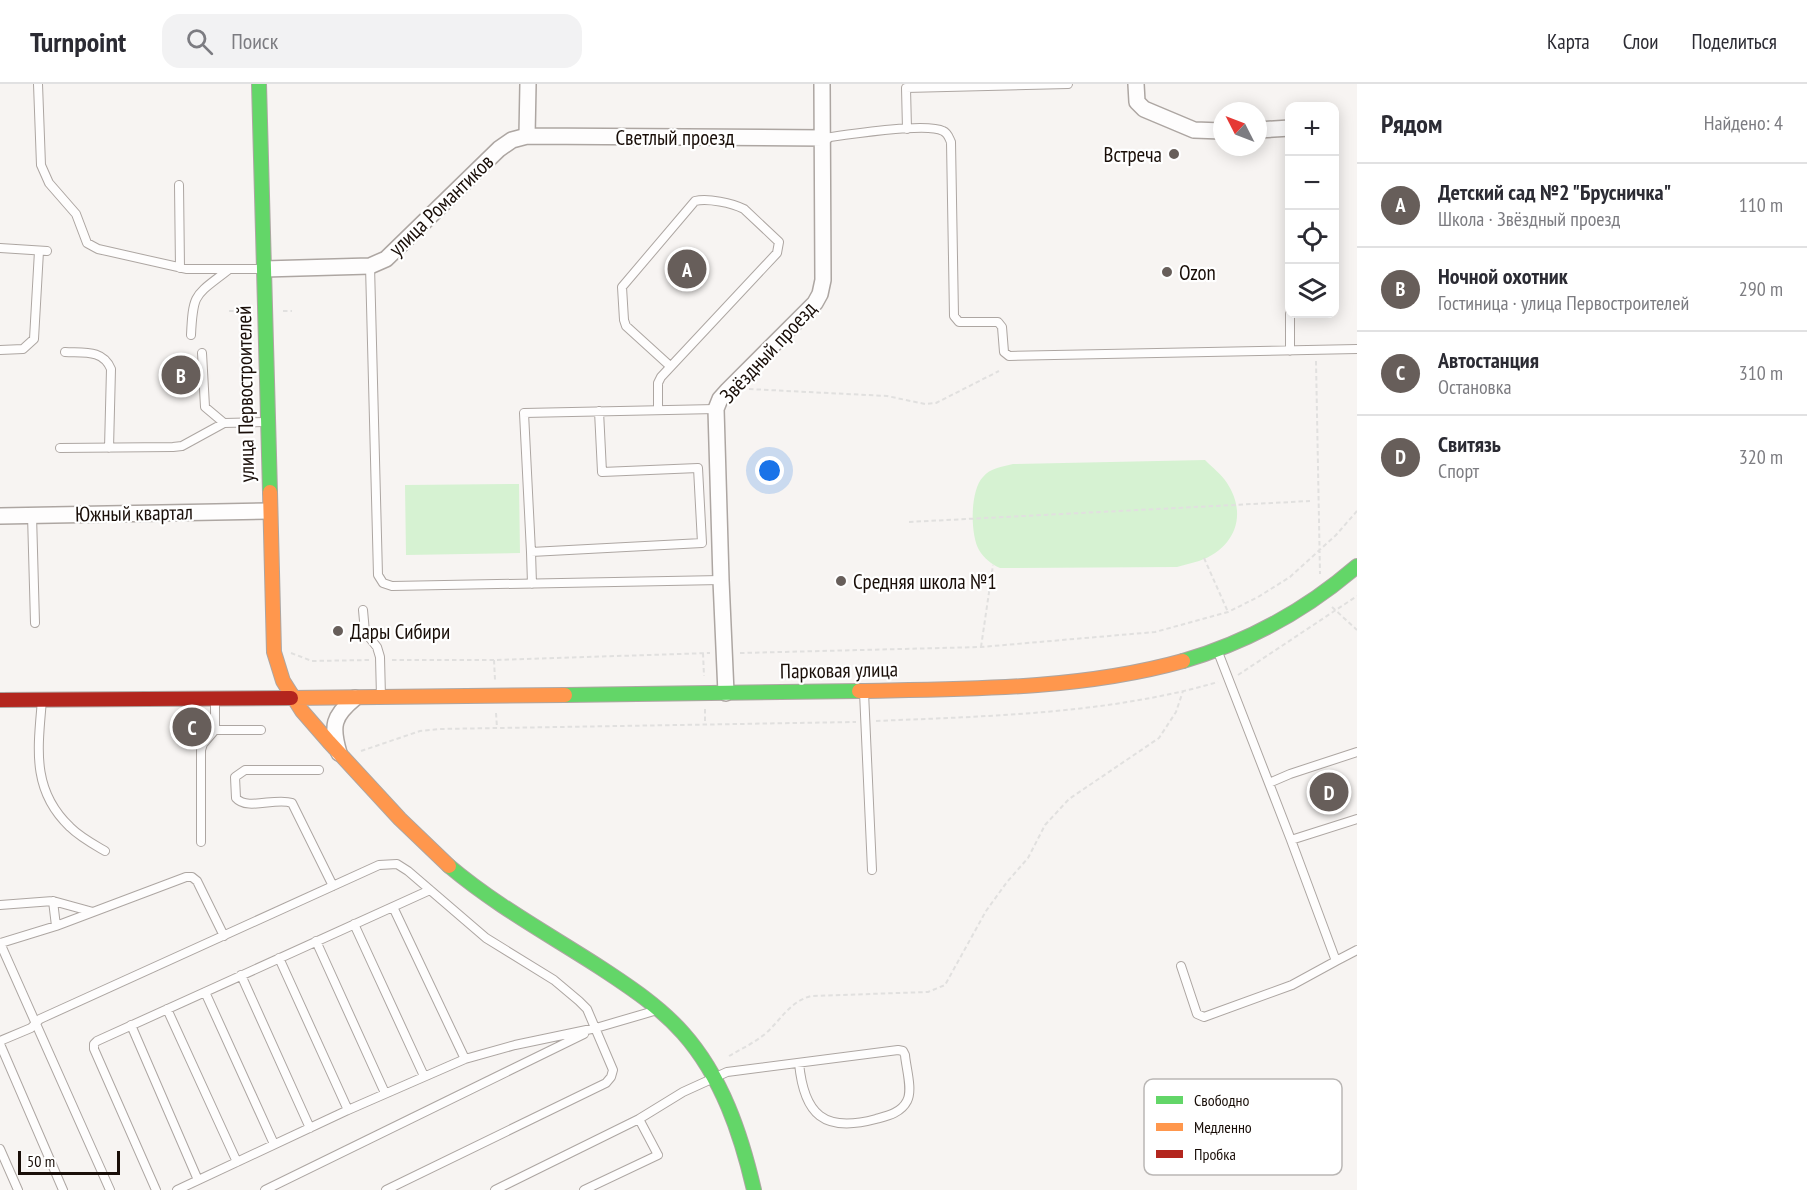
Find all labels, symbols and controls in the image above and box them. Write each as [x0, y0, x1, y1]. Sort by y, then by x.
search box [162, 14, 582, 68]
text: Turnpoint [30, 23, 126, 60]
icon: search [183, 25, 216, 58]
text: Поиск [231, 27, 278, 55]
text: Карта [1547, 28, 1590, 55]
text: Слои [1623, 28, 1658, 55]
text: Поделиться [1691, 28, 1777, 55]
north arrow [1213, 102, 1267, 156]
map controls [1285, 102, 1339, 318]
button: + [1285, 102, 1339, 156]
text: Рядом [1381, 107, 1442, 140]
text: Найдено: 4 [1704, 110, 1783, 136]
street label: Светлый проезд [615, 124, 735, 151]
place label: Встреча [1104, 141, 1162, 168]
marker: Встреча [1167, 147, 1181, 161]
street label: улица Романтиков [383, 148, 499, 262]
button: − [1285, 156, 1339, 210]
text: Детский сад №2 "Брусничка" [1438, 178, 1671, 206]
text: A [1395, 192, 1406, 218]
text: 110 m [1739, 192, 1783, 218]
text: Школа · Звёздный проезд [1438, 206, 1620, 232]
button: locate [1285, 210, 1339, 264]
pin: A [668, 246, 706, 291]
place label: Ozon [1179, 259, 1216, 286]
text: Ночной охотник [1438, 262, 1568, 290]
button: layers [1285, 264, 1339, 318]
marker: Ozon [1160, 265, 1174, 279]
text: B [1396, 276, 1405, 302]
text: 290 m [1739, 276, 1783, 302]
text: Гостиница · улица Первостроителей [1438, 290, 1689, 316]
street label: Звёздный проезд [714, 295, 822, 409]
street label: улица Первостроителей [230, 305, 260, 483]
text: Автостанция [1438, 346, 1539, 374]
pin: B [162, 352, 201, 398]
text: C [1396, 360, 1405, 386]
text: 310 m [1739, 360, 1783, 386]
text: Остановка [1438, 374, 1511, 400]
text: Свитязь [1438, 430, 1501, 458]
text: D [1395, 444, 1406, 470]
text: 320 m [1739, 444, 1783, 470]
your location [755, 456, 784, 485]
text: Спорт [1438, 458, 1479, 484]
street label: Южный квартал [75, 498, 193, 528]
place label: Средняя школа №1 [853, 568, 997, 595]
marker: Средняя школа №1 [834, 574, 848, 588]
place label: Дары Сибири [350, 618, 450, 645]
marker: Дары Сибири [331, 624, 345, 638]
street label: Парковая улица [780, 655, 898, 685]
pin: C [172, 704, 212, 750]
pin: D [1310, 770, 1348, 814]
legend [1144, 1079, 1342, 1175]
text: Свободно [1194, 1090, 1249, 1110]
text: Медленно [1194, 1117, 1252, 1137]
text: Пробка [1194, 1144, 1236, 1164]
scale bar [18, 1148, 120, 1176]
text: 50 m [27, 1151, 55, 1171]

